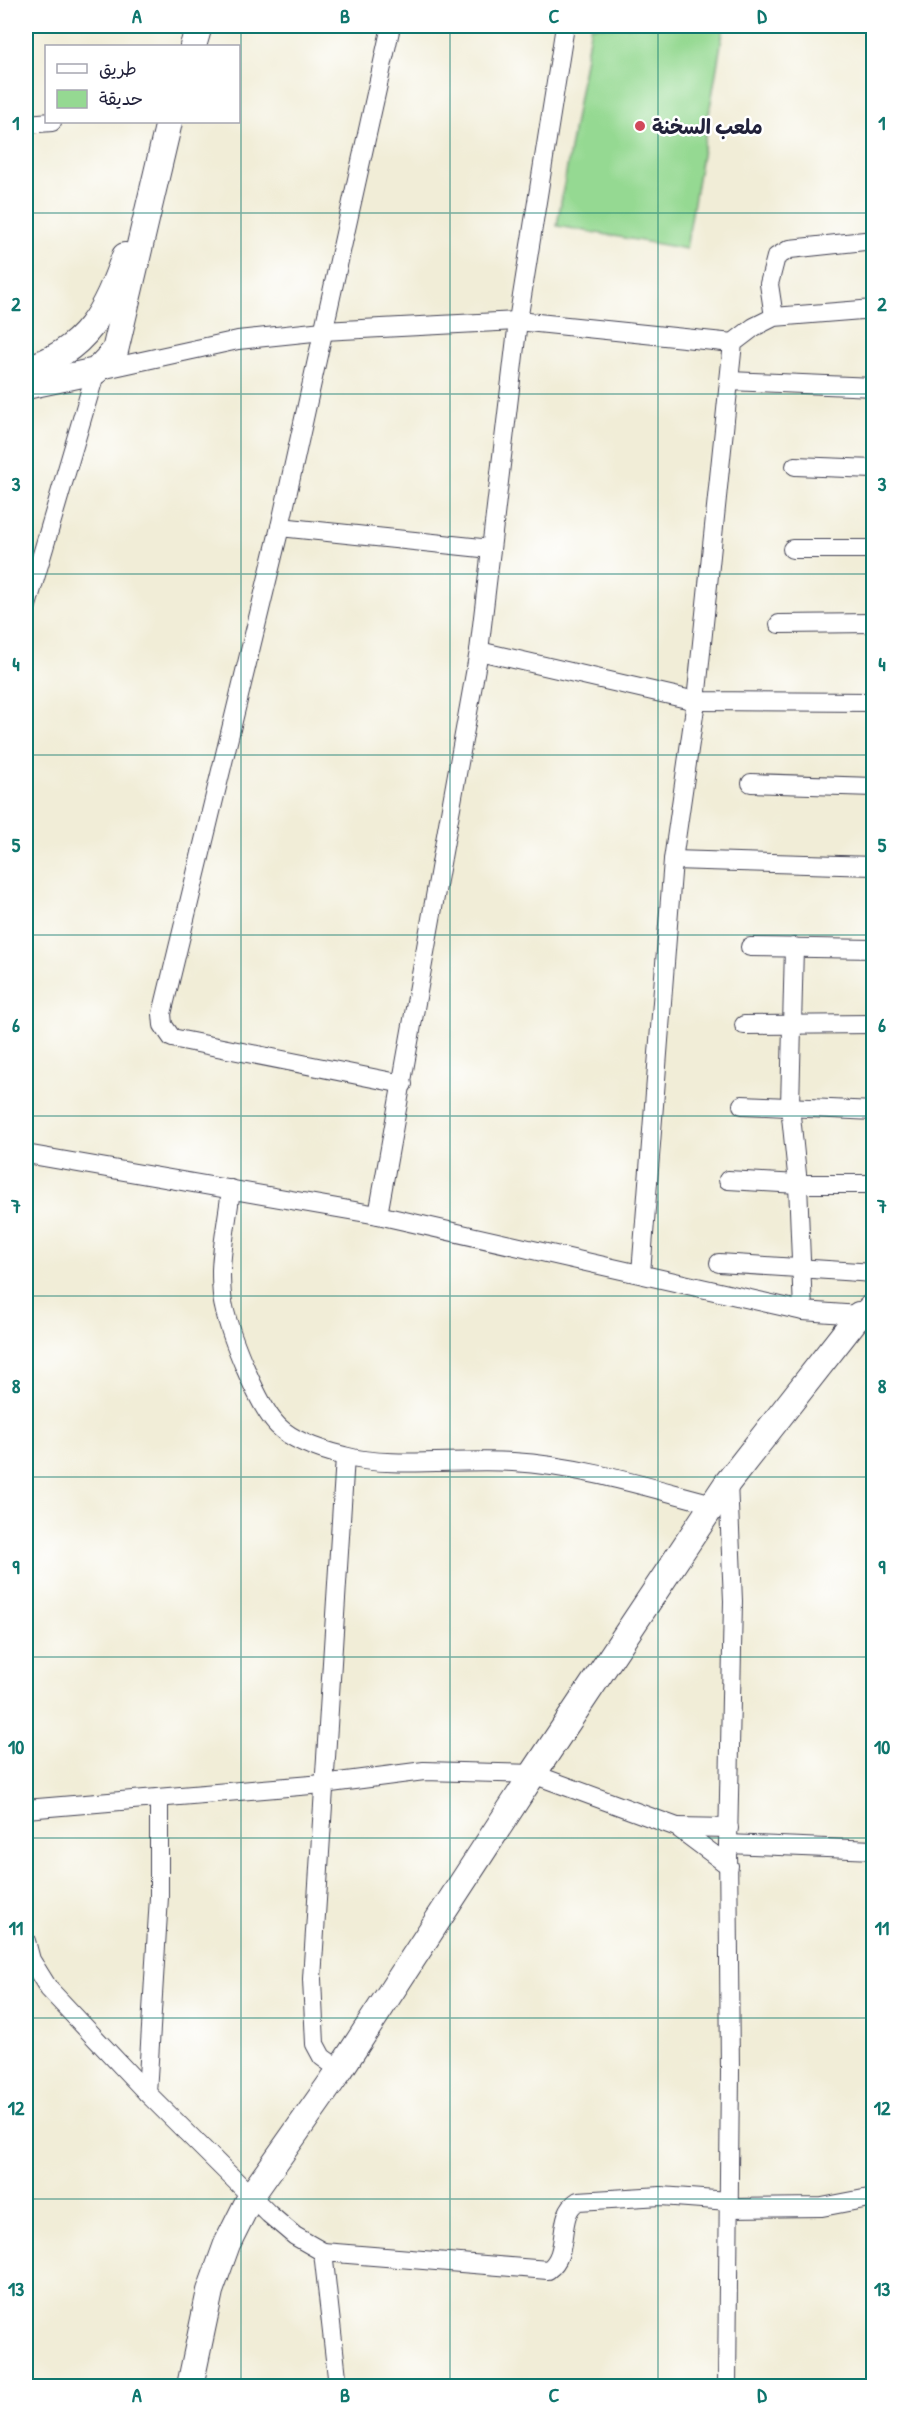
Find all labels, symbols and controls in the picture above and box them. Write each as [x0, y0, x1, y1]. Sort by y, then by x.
text: A [132, 2, 142, 29]
text: B [340, 2, 350, 29]
text: C [549, 2, 560, 29]
text: D [757, 2, 767, 29]
legend [45, 45, 240, 123]
text: طريق [99, 56, 137, 81]
text: حديقة [99, 86, 143, 111]
text: 1 [12, 109, 20, 136]
text: 1 [878, 109, 886, 136]
place label: ملعب السخنة [652, 113, 763, 140]
marker: ملعب السخنة [633, 119, 647, 133]
text: 2 [11, 290, 21, 317]
text: 2 [877, 290, 887, 317]
text: 3 [12, 470, 21, 497]
text: 3 [878, 470, 887, 497]
text: 4 [12, 650, 20, 677]
text: 4 [878, 650, 886, 677]
text: 5 [12, 831, 21, 858]
text: 5 [878, 831, 887, 858]
text: 6 [12, 1011, 20, 1038]
text: 6 [878, 1011, 886, 1038]
text: 7 [10, 1192, 21, 1219]
text: 7 [876, 1192, 887, 1219]
text: 8 [12, 1372, 21, 1399]
text: 8 [878, 1372, 887, 1399]
text: 9 [12, 1553, 20, 1580]
text: 9 [878, 1553, 886, 1580]
text: 10 [8, 1733, 24, 1760]
text: 10 [874, 1733, 890, 1760]
text: 11 [9, 1914, 23, 1941]
text: 11 [875, 1914, 889, 1941]
text: 12 [8, 2094, 25, 2121]
text: 12 [874, 2094, 891, 2121]
text: 13 [8, 2275, 24, 2302]
text: 13 [874, 2275, 890, 2302]
text: A [132, 2381, 142, 2408]
text: B [340, 2381, 350, 2408]
text: C [549, 2381, 560, 2408]
text: D [757, 2381, 767, 2408]

